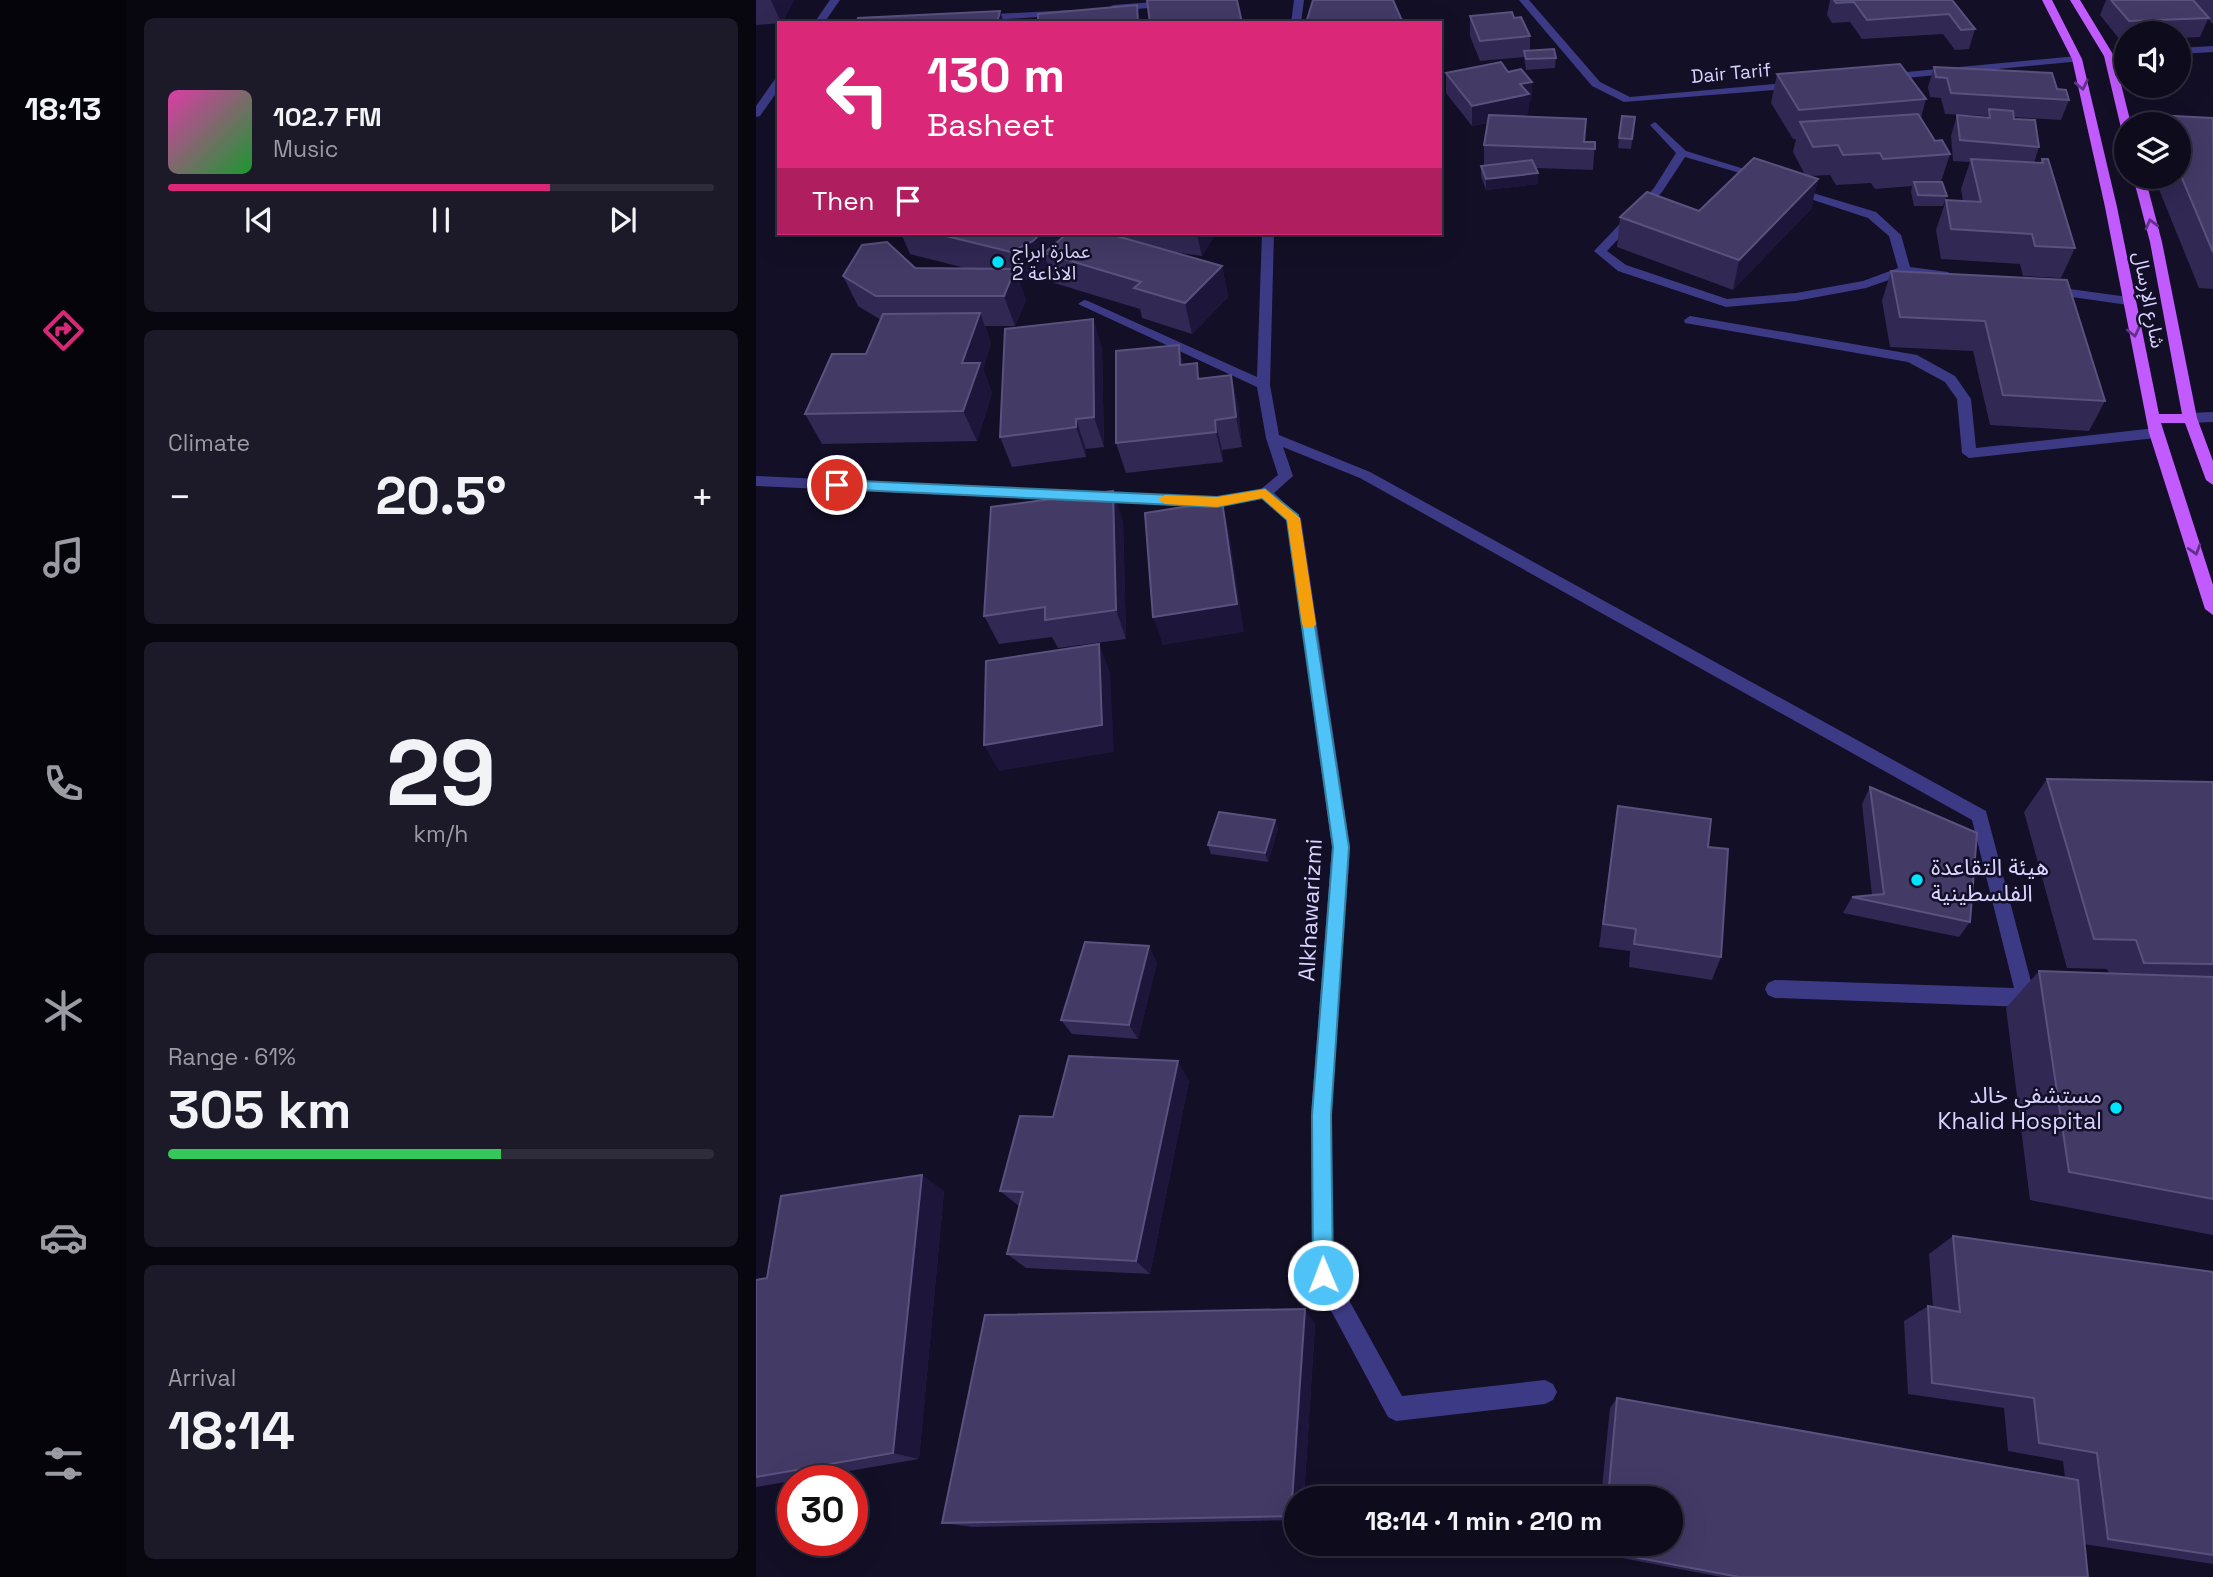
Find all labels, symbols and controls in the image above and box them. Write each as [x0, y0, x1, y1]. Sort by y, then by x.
map controls [2114, 21, 2191, 189]
button: sound [2114, 21, 2191, 98]
text: 130 m [927, 44, 1065, 106]
icon: left [812, 49, 903, 140]
street label: Dair Tarif [1690, 57, 1772, 89]
one-way arrow [2074, 79, 2089, 91]
text: 18:13 [24, 89, 102, 129]
text: 102.7 FM [273, 100, 382, 134]
text: Basheet [927, 105, 1055, 145]
button: layers [2114, 112, 2191, 189]
text: Music [273, 134, 338, 164]
icon: arrive [889, 182, 927, 220]
text: Then [812, 184, 875, 218]
icon: previous [240, 201, 278, 239]
icon: pause [422, 201, 460, 239]
icon: next [604, 201, 642, 239]
one-way arrow [2145, 218, 2159, 230]
place label: عمارة ابراج الاذاعة 2 [1012, 239, 1090, 286]
street label: شارع الإرسال [2126, 250, 2171, 350]
marker: عمارة ابراج الاذاعة 2 [990, 254, 1006, 270]
icon: directions [39, 306, 88, 355]
one-way arrow [2126, 326, 2141, 338]
text: Climate [168, 428, 250, 458]
pin [807, 455, 867, 515]
text: 20.5° [375, 463, 507, 529]
icon: arrive [818, 466, 856, 504]
text: − [168, 473, 192, 521]
text: + [690, 473, 714, 521]
icon: music [39, 533, 88, 582]
one-way arrow [2187, 544, 2201, 556]
text: 29 [386, 715, 496, 832]
icon: phone [39, 759, 88, 808]
text: km/h [414, 819, 468, 849]
street label: Alkhawarizmi [1291, 838, 1329, 982]
place label: هيئة التقاعدة الفلسطينية [1931, 852, 2049, 908]
marker: هيئة التقاعدة الفلسطينية [1909, 872, 1925, 888]
icon: climate [39, 986, 88, 1035]
text: Range · 61% [168, 1042, 296, 1072]
text: 305 km [168, 1077, 351, 1143]
place label: مستشفى خالد Khalid Hospital [1937, 1080, 2102, 1136]
marker: مستشفى خالد Khalid Hospital [2108, 1100, 2124, 1116]
icon: car [39, 1213, 88, 1262]
position arrow [1286, 1238, 1360, 1312]
text: Arrival [168, 1363, 236, 1393]
text: 18:14 [168, 1398, 295, 1464]
icon: filters [39, 1439, 88, 1488]
speed limit sign: 30 [777, 1465, 868, 1556]
text: 18:14 · 1 min · 210 m [1365, 1504, 1602, 1538]

